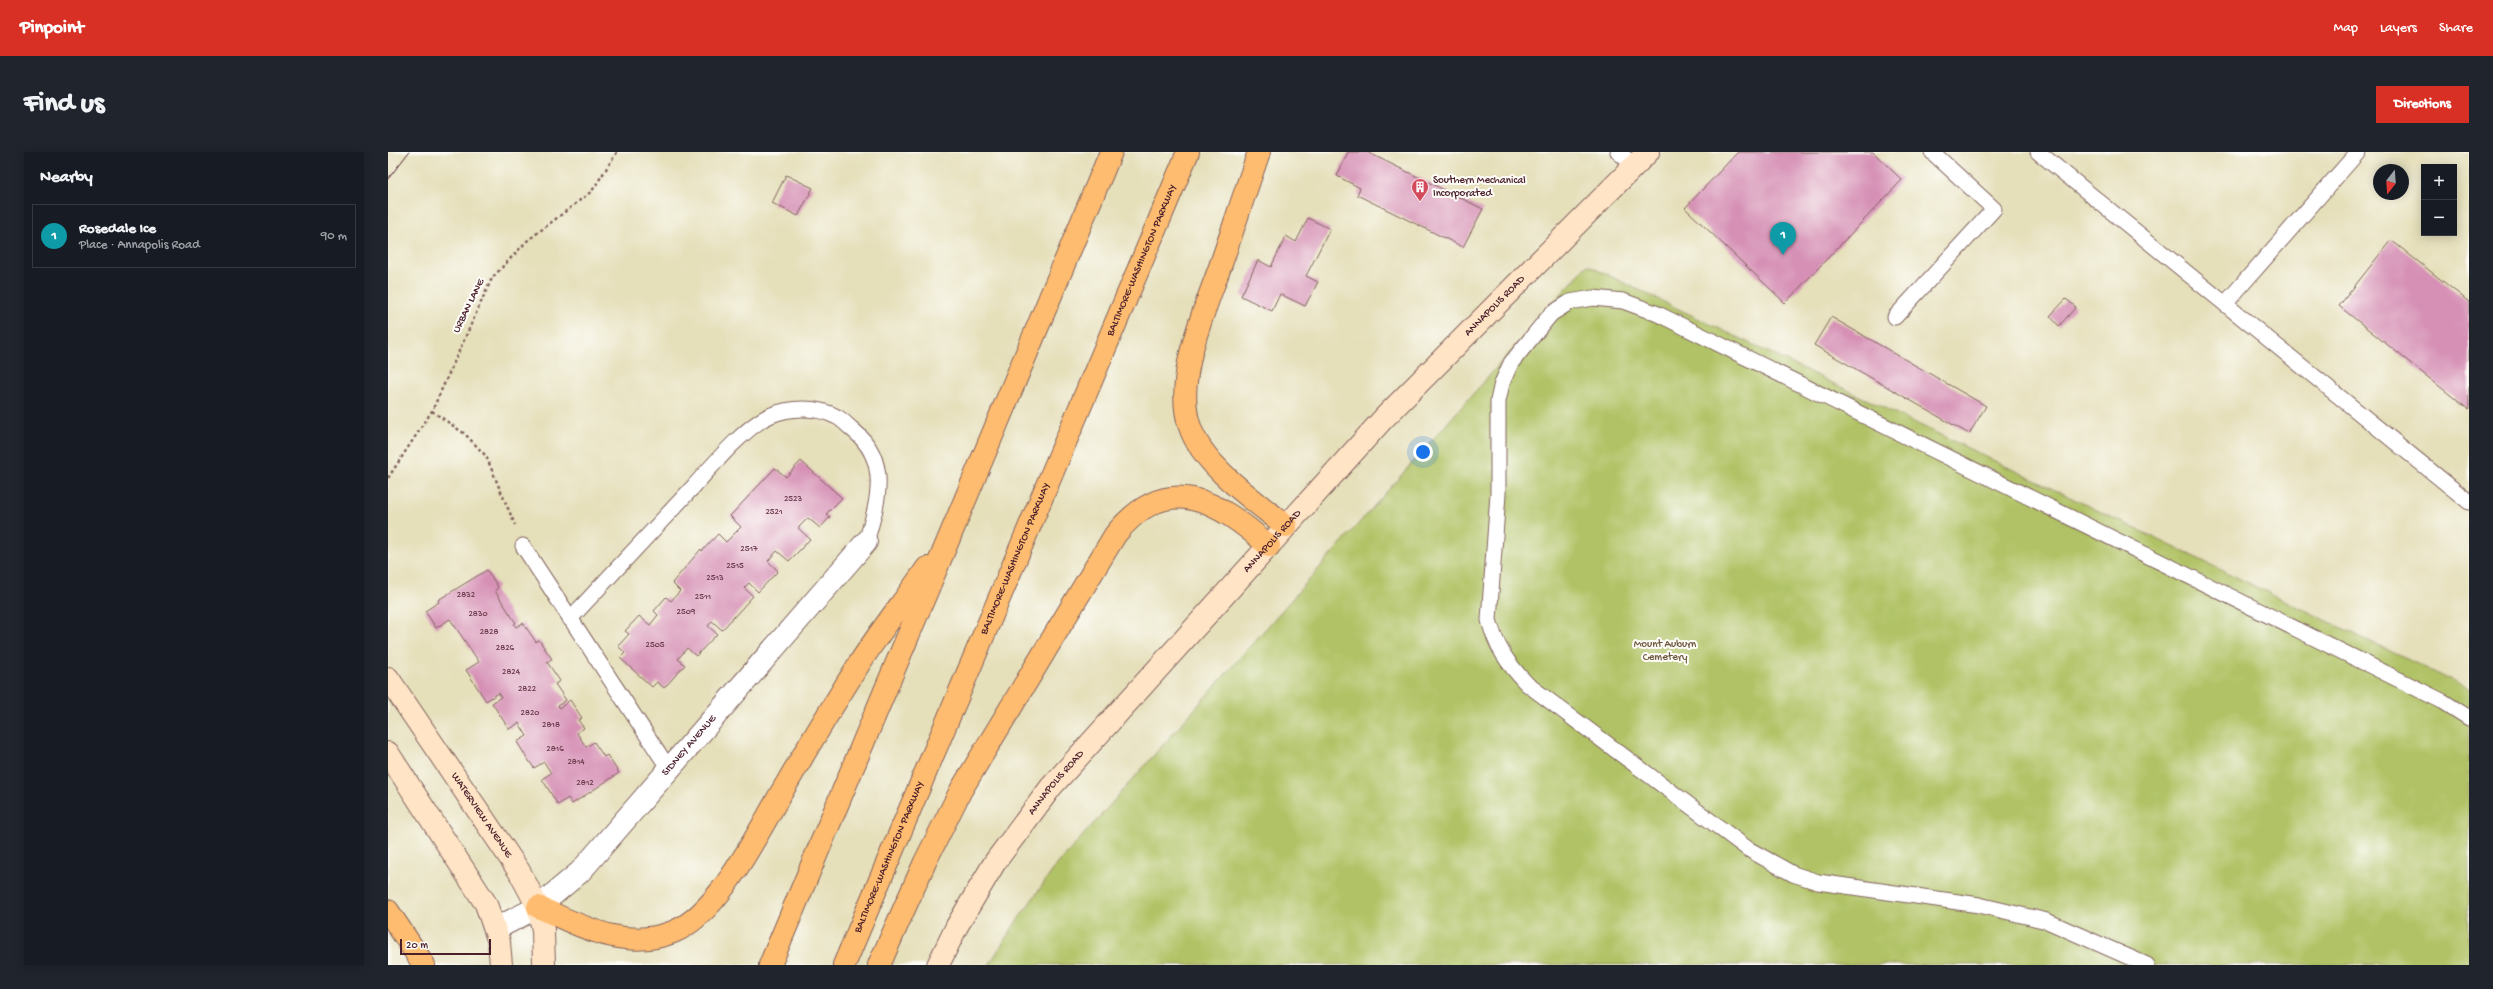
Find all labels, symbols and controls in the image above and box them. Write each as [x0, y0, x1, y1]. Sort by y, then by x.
text: Pinpoint [20, 17, 84, 40]
text: Map [2334, 20, 2358, 37]
text: Layers [2380, 20, 2417, 37]
text: Share [2439, 20, 2473, 37]
button: Directions [2376, 86, 2469, 123]
text: Find us [24, 88, 104, 121]
north arrow [2373, 164, 2409, 200]
map controls [2421, 164, 2457, 236]
button: + [2421, 164, 2457, 200]
text: Nearby [40, 168, 93, 188]
place label: Southern Mechanical Incorporated [1433, 175, 1526, 200]
building icon: Southern Mechanical Incorporated [1410, 177, 1430, 202]
street label: BALTIMORE-WASHINGTON PARKWAY [1104, 183, 1179, 339]
button: − [2421, 200, 2457, 236]
text: Rosedale Ice [79, 220, 156, 238]
pin: 1 [1770, 222, 1796, 255]
text: 1 [51, 229, 57, 244]
text: 90 m [321, 229, 347, 244]
text: Place · Annapolis Road [79, 238, 200, 253]
street label: ANNAPOLIS ROAD [1462, 273, 1528, 339]
street label: URBAN LANE [451, 276, 488, 335]
your location [1413, 442, 1433, 462]
street label: BALTIMORE-WASHINGTON PARKWAY [978, 481, 1053, 637]
house number: 2523 [784, 494, 802, 505]
house number: 2521 [765, 507, 783, 518]
street label: ANNAPOLIS ROAD [1241, 507, 1304, 575]
house number: 2517 [740, 544, 758, 555]
house number: 2515 [726, 561, 744, 572]
house number: 2513 [706, 573, 724, 584]
house number: 2832 [457, 590, 476, 601]
house number: 2511 [695, 592, 712, 603]
house number: 2509 [677, 607, 696, 618]
house number: 2830 [468, 609, 488, 620]
house number: 2828 [480, 627, 498, 638]
park label: Mount Auburn Cemetery [1634, 639, 1697, 664]
house number: 2505 [646, 640, 665, 651]
house number: 2826 [496, 643, 515, 654]
house number: 2824 [502, 667, 521, 678]
house number: 2822 [518, 684, 537, 695]
house number: 2820 [521, 708, 539, 719]
street label: SIDNEY AVENUE [660, 712, 720, 779]
house number: 2818 [542, 720, 560, 731]
house number: 2816 [546, 744, 564, 755]
street label: ANNAPOLIS ROAD [1026, 748, 1087, 818]
house number: 2814 [567, 757, 585, 768]
street label: WATERVIEW AVENUE [448, 771, 515, 861]
house number: 2812 [576, 778, 594, 789]
street label: BALTIMORE-WASHINGTON PARKWAY [852, 780, 927, 936]
scale bar [400, 937, 491, 956]
text: 20 m [406, 940, 428, 952]

